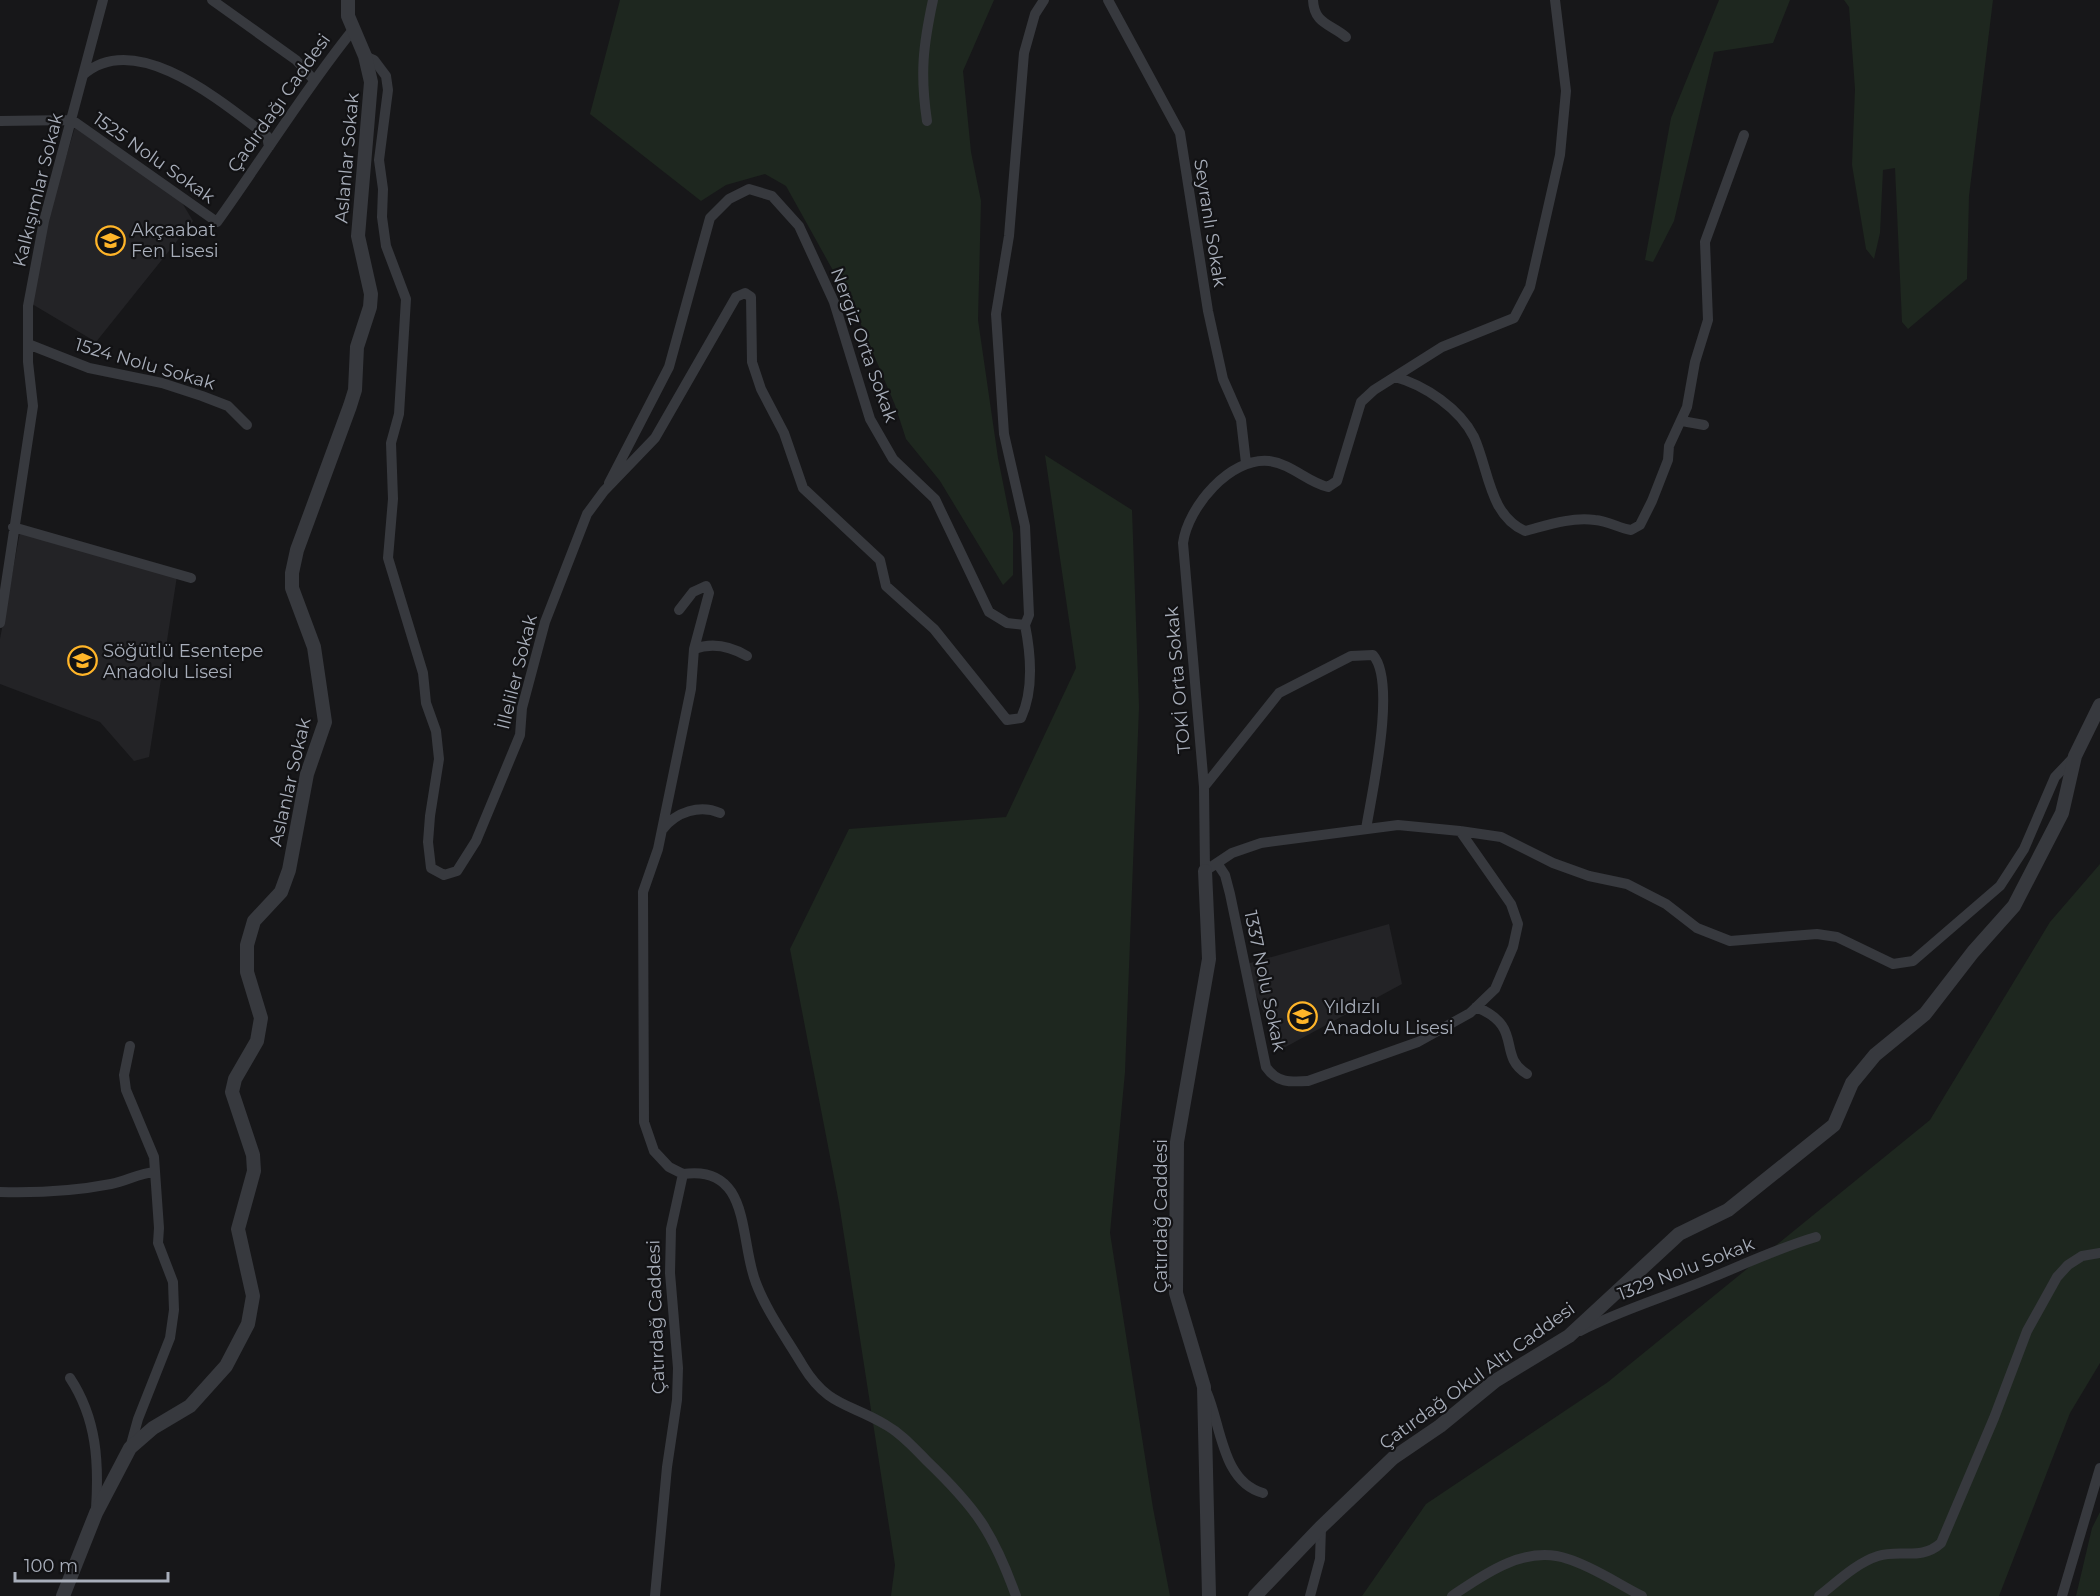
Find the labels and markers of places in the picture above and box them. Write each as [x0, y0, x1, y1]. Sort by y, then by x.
place label: Akçaabat Fen Lisesi [131, 219, 219, 262]
school or university icon: Akçaabat Fen Lisesi [94, 224, 126, 256]
place label: Söğütlü Esentepe Anadolu Lisesi [103, 640, 264, 683]
school or university icon: Söğütlü Esentepe Anadolu Lisesi [66, 645, 98, 677]
place label: Yıldızlı Anadolu Lisesi [1324, 996, 1454, 1039]
school or university icon: Yıldızlı Anadolu Lisesi [1287, 1001, 1319, 1033]

